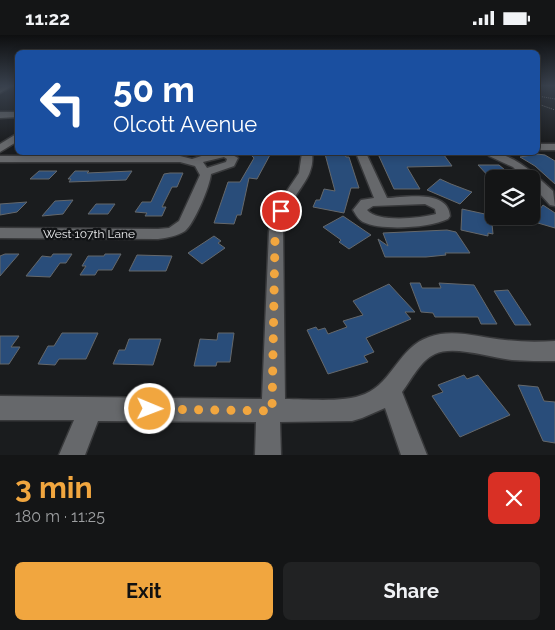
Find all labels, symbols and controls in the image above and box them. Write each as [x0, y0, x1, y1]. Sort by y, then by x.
text: 11:22 [25, 7, 70, 29]
text: 50 m [113, 69, 195, 110]
icon: left [30, 70, 95, 135]
text: Olcott Avenue [113, 111, 257, 137]
map controls [485, 170, 540, 225]
button: layers [485, 170, 540, 225]
pin [260, 190, 302, 232]
icon: arrive [267, 197, 295, 225]
street label: West 107th Lane [43, 227, 135, 241]
position arrow [123, 382, 175, 434]
text: 3 min [15, 470, 93, 505]
button: close [488, 472, 540, 524]
text: 180 m · 11:25 [15, 507, 105, 526]
button: Exit [15, 562, 273, 620]
button: Share [283, 562, 540, 620]

